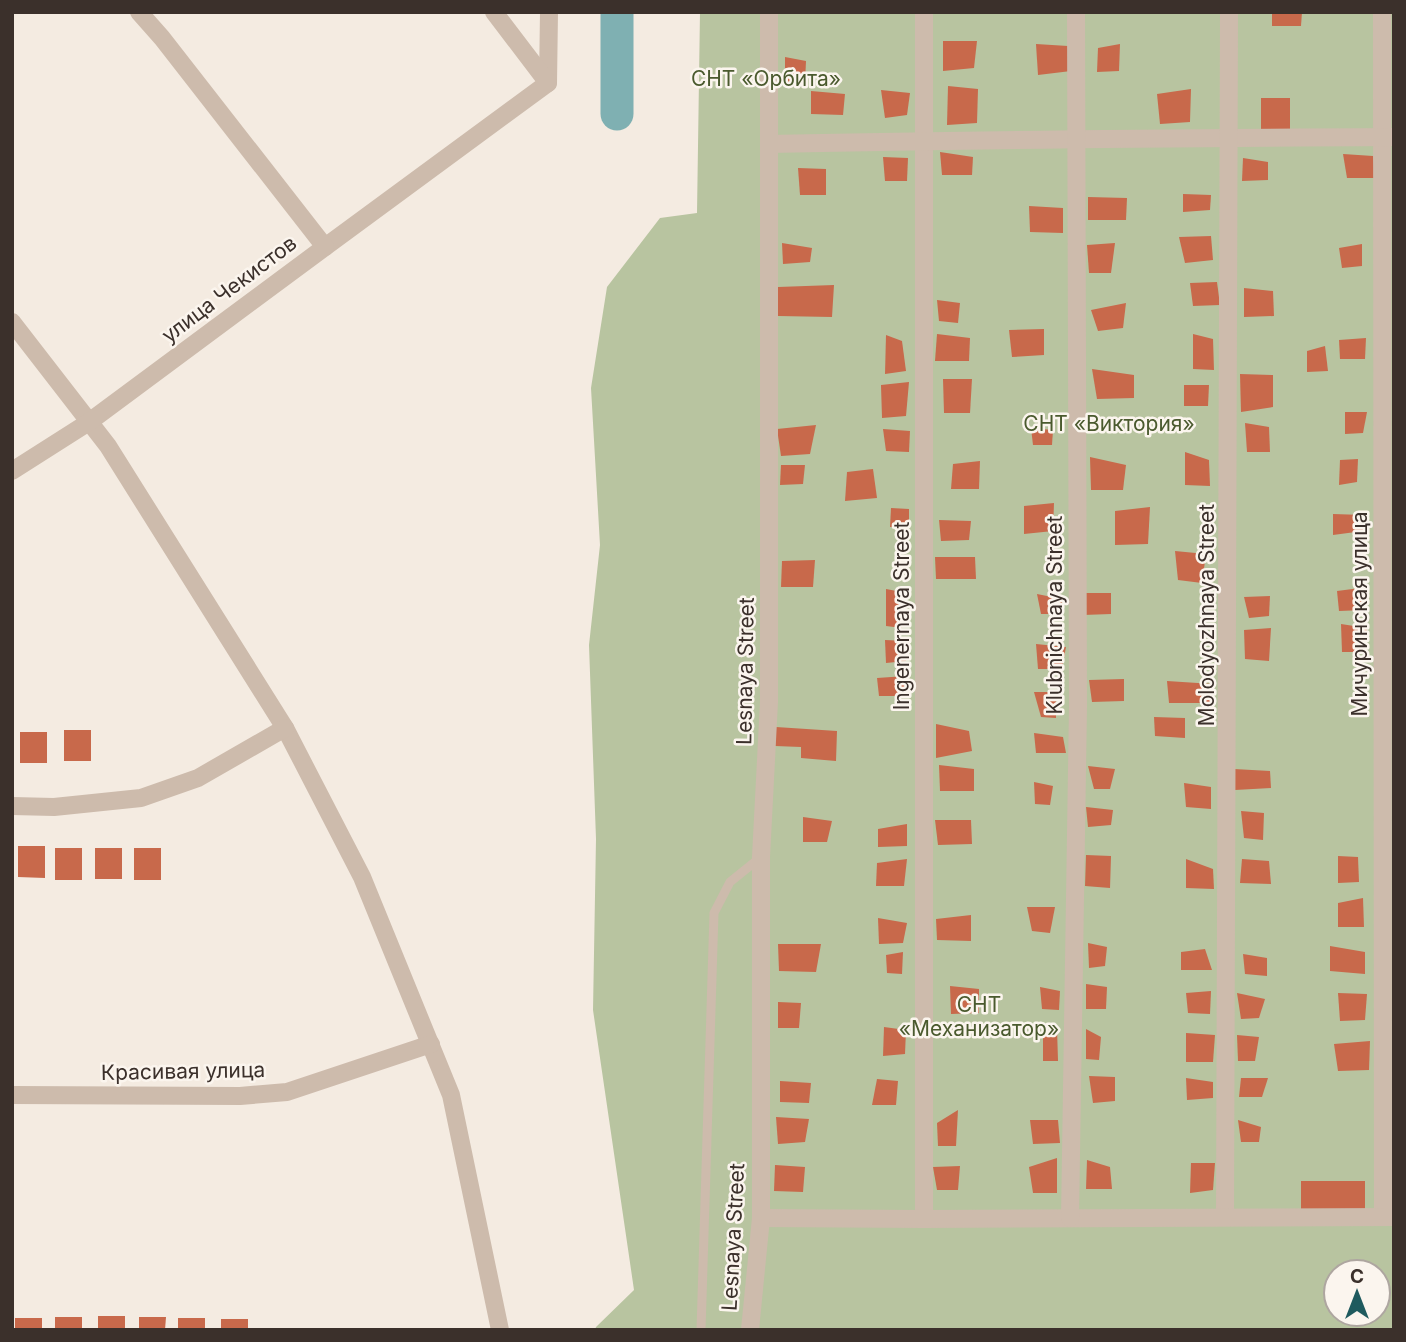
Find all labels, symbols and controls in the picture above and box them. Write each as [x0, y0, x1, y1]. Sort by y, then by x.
park label: СНТ «Орбита» [691, 66, 841, 91]
street label: улица Чекистов [157, 230, 301, 348]
park label: СНТ «Виктория» [1023, 411, 1195, 436]
street label: Molodyozhnaya Street [1194, 504, 1219, 726]
street label: Мичуринская улица [1347, 511, 1372, 717]
street label: Klubnichnaya Street [1042, 515, 1067, 714]
street label: Ingenernaya Street [889, 522, 914, 710]
street label: Lesnaya Street [731, 597, 759, 745]
park label: СНТ «Механизатор» [899, 992, 1059, 1041]
street label: Красивая улица [101, 1057, 265, 1085]
street label: Lesnaya Street [717, 1162, 749, 1311]
north arrow [1322, 1258, 1392, 1328]
text: С [1350, 1265, 1364, 1288]

